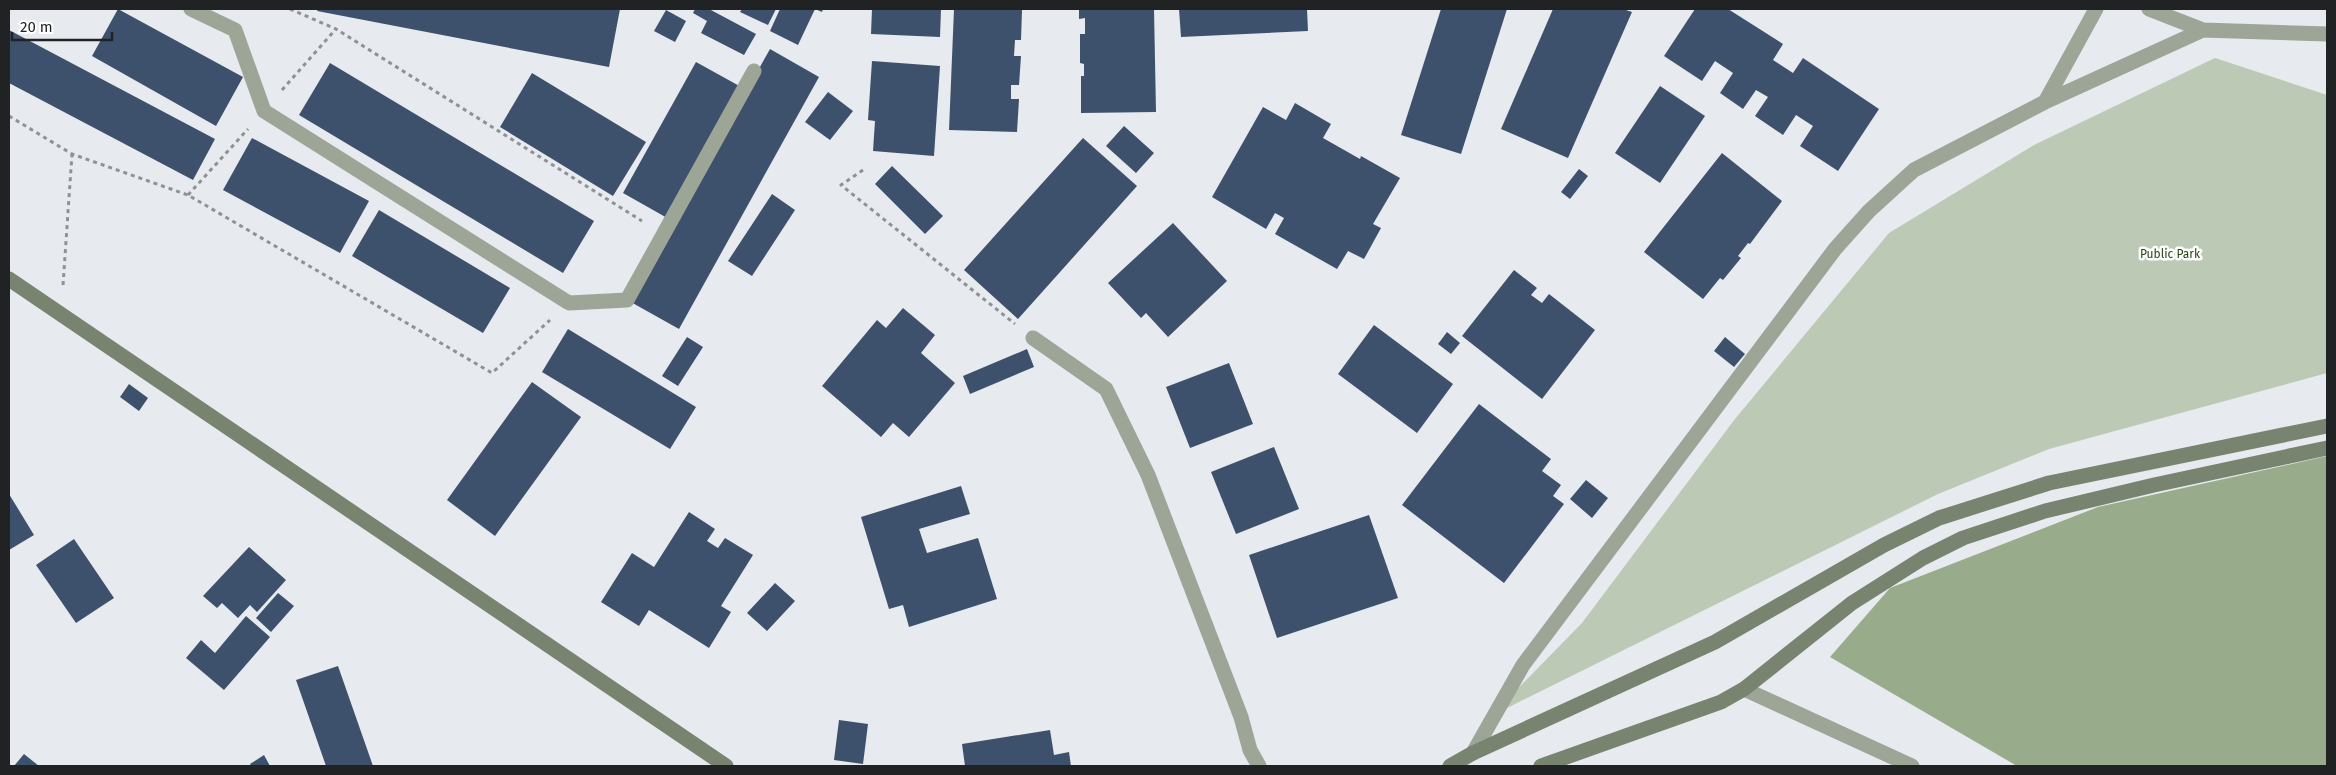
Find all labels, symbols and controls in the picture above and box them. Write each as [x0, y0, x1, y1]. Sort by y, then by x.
scale bar [12, 10, 112, 42]
text: 20 m [20, 18, 53, 36]
park label: Public Park [2140, 247, 2201, 261]

